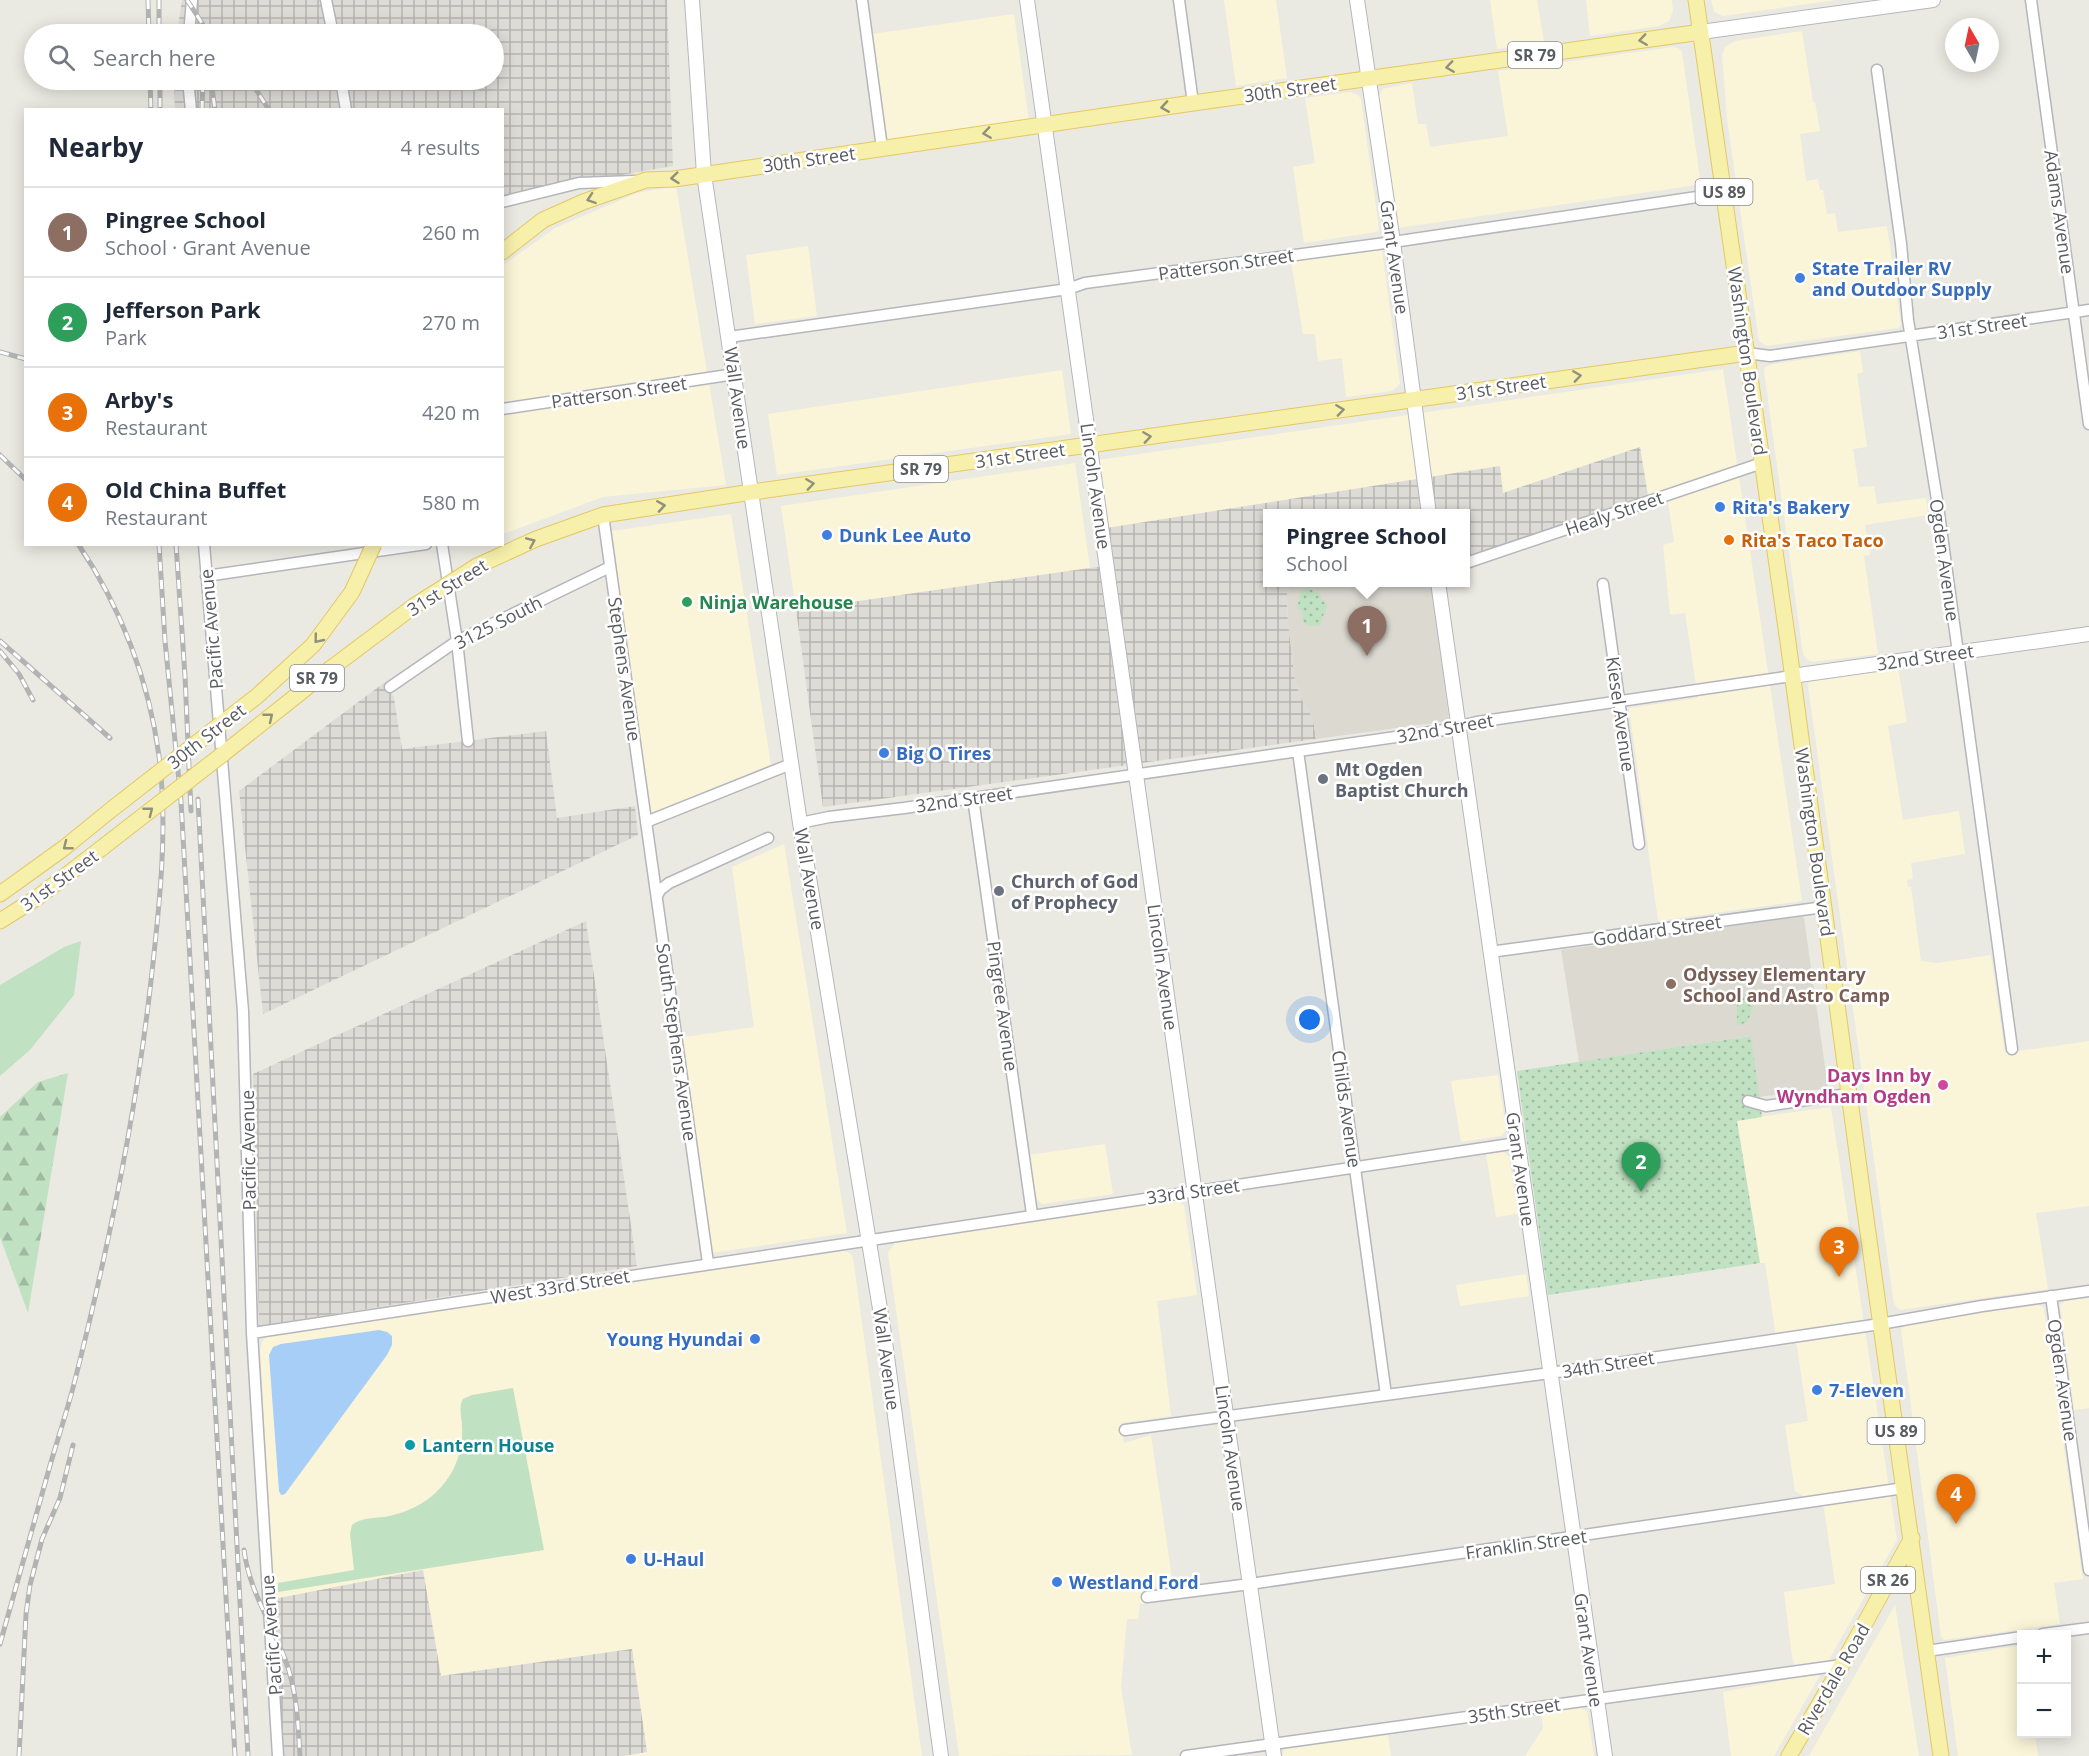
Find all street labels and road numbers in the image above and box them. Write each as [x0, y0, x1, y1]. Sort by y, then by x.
road number: SR 79 [1508, 42, 1562, 68]
street label: 30th Street [1242, 71, 1338, 107]
street label: 30th Street [761, 141, 857, 177]
street label: Adams Avenue [2039, 148, 2081, 276]
road number: US 89 [1696, 179, 1752, 205]
street label: Grant Avenue [1375, 198, 1415, 316]
street label: Patterson Street [1157, 243, 1295, 285]
street label: Washington Boulevard [1723, 265, 1773, 457]
street label: 31st Street [1936, 308, 2028, 344]
street label: Wall Avenue [719, 345, 757, 451]
street label: 31st Street [1455, 369, 1547, 405]
street label: Patterson Street [550, 371, 688, 413]
street label: Lincoln Avenue [1075, 421, 1117, 551]
street label: 31st Street [974, 437, 1066, 473]
road number: SR 79 [894, 456, 948, 482]
street label: Healy Street [1562, 485, 1666, 541]
street label: Ogden Avenue [1925, 497, 1965, 623]
street label: 31st Street [402, 553, 492, 621]
street label: Pacific Avenue [194, 568, 228, 690]
street label: 3125 South [450, 590, 546, 654]
street label: Stephens Avenue [603, 595, 647, 743]
street label: 32nd Street [1875, 638, 1975, 676]
street label: Kiesel Avenue [1601, 655, 1641, 773]
road number: SR 79 [290, 665, 344, 691]
street label: 30th Street [162, 698, 250, 774]
street label: 32nd Street [1395, 708, 1495, 748]
street label: Washington Boulevard [1790, 746, 1840, 938]
street label: 32nd Street [914, 780, 1014, 818]
street label: Wall Avenue [789, 826, 831, 932]
street label: 31st Street [15, 844, 103, 916]
street label: Lincoln Avenue [1142, 902, 1184, 1032]
street label: Goddard Street [1591, 909, 1723, 951]
street label: Pingree Avenue [982, 939, 1024, 1073]
street label: South Stephens Avenue [651, 942, 703, 1142]
street label: Childs Avenue [1327, 1049, 1367, 1169]
street label: Pacific Avenue [235, 1090, 261, 1210]
street label: Grant Avenue [1501, 1110, 1541, 1228]
street label: 33rd Street [1145, 1173, 1241, 1209]
street label: West 33rd Street [489, 1263, 631, 1309]
street label: Wall Avenue [868, 1306, 906, 1412]
street label: Ogden Avenue [2043, 1317, 2083, 1443]
street label: 34th Street [1560, 1345, 1656, 1383]
street label: Lincoln Avenue [1210, 1383, 1252, 1513]
road number: US 89 [1868, 1418, 1924, 1444]
street label: Franklin Street [1464, 1524, 1588, 1564]
road number: SR 26 [1861, 1567, 1915, 1593]
street label: Pacific Avenue [255, 1574, 287, 1696]
street label: Grant Avenue [1569, 1591, 1609, 1709]
street label: Riverdale Road [1791, 1619, 1875, 1739]
street label: 35th Street [1466, 1692, 1562, 1728]

